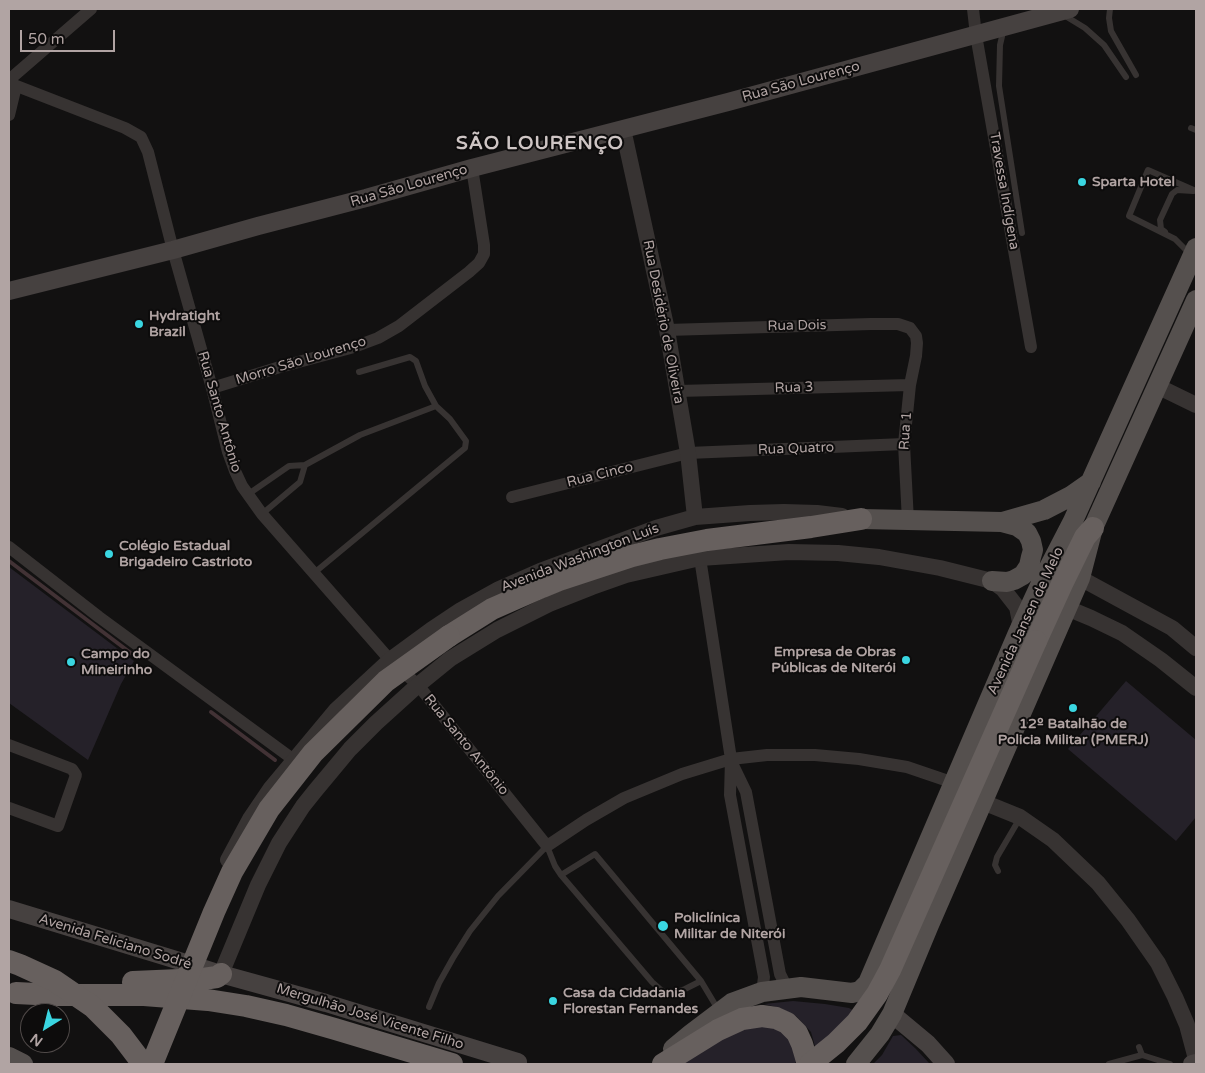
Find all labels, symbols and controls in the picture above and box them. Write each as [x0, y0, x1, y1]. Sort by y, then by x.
scale bar [22, 20, 118, 52]
text: 50 m [28, 30, 65, 48]
street label: Rua São Lourenço [740, 58, 862, 106]
street label: Travessa Indígena [985, 131, 1023, 251]
district label: SÃO LOURENÇO [455, 133, 625, 155]
street label: Rua São Lourenço [348, 161, 470, 211]
place label: Sparta Hotel [1092, 174, 1175, 190]
marker: Sparta Hotel [1076, 176, 1088, 188]
street label: Rua Desidério de Oliveira [639, 239, 687, 405]
place label: Hydratight Brazil [149, 308, 220, 341]
street label: Rua Dois [767, 317, 827, 335]
marker: Hydratight Brazil [133, 318, 145, 330]
street label: Morro São Lourenço [234, 333, 368, 389]
street label: Rua Santo Antônio [194, 349, 244, 475]
street label: Rua 3 [774, 379, 814, 397]
street label: Rua 1 [896, 411, 916, 451]
street label: Rua Quatro [757, 439, 835, 459]
street label: Rua Cinco [565, 459, 635, 491]
street label: Avenida Washington Luís [499, 520, 661, 596]
place label: Colégio Estadual Brigadeiro Castrioto [119, 538, 252, 570]
street label: Avenida Jansen de Melo [984, 545, 1068, 697]
marker: Colégio Estadual Brigadeiro Castrioto [103, 548, 115, 560]
place label: Empresa de Obras Públicas de Niterói [771, 644, 896, 676]
place label: Campo do Mineirinho [81, 646, 152, 679]
marker: Empresa de Obras Públicas de Niterói [900, 654, 912, 666]
marker: Campo do Mineirinho [65, 656, 77, 668]
street label: Rua Santo Antônio [420, 691, 512, 799]
marker: 12º Batalhão de Policia Militar (PMERJ) [1067, 702, 1079, 714]
place label: 12º Batalhão de Policia Militar (PMERJ) [998, 716, 1148, 749]
place label: Policlínica Militar de Niterói [674, 910, 785, 942]
street label: Avenida Feliciano Sodré [37, 911, 193, 973]
marker: Policlínica Militar de Niterói [656, 919, 670, 933]
street label: Mergulhão José Vicente Filho [274, 980, 466, 1054]
place label: Casa da Cidadania Florestan Fernandes [563, 985, 698, 1018]
marker: Casa da Cidadania Florestan Fernandes [547, 995, 559, 1007]
north arrow [20, 1003, 70, 1053]
text: N [27, 1030, 46, 1050]

